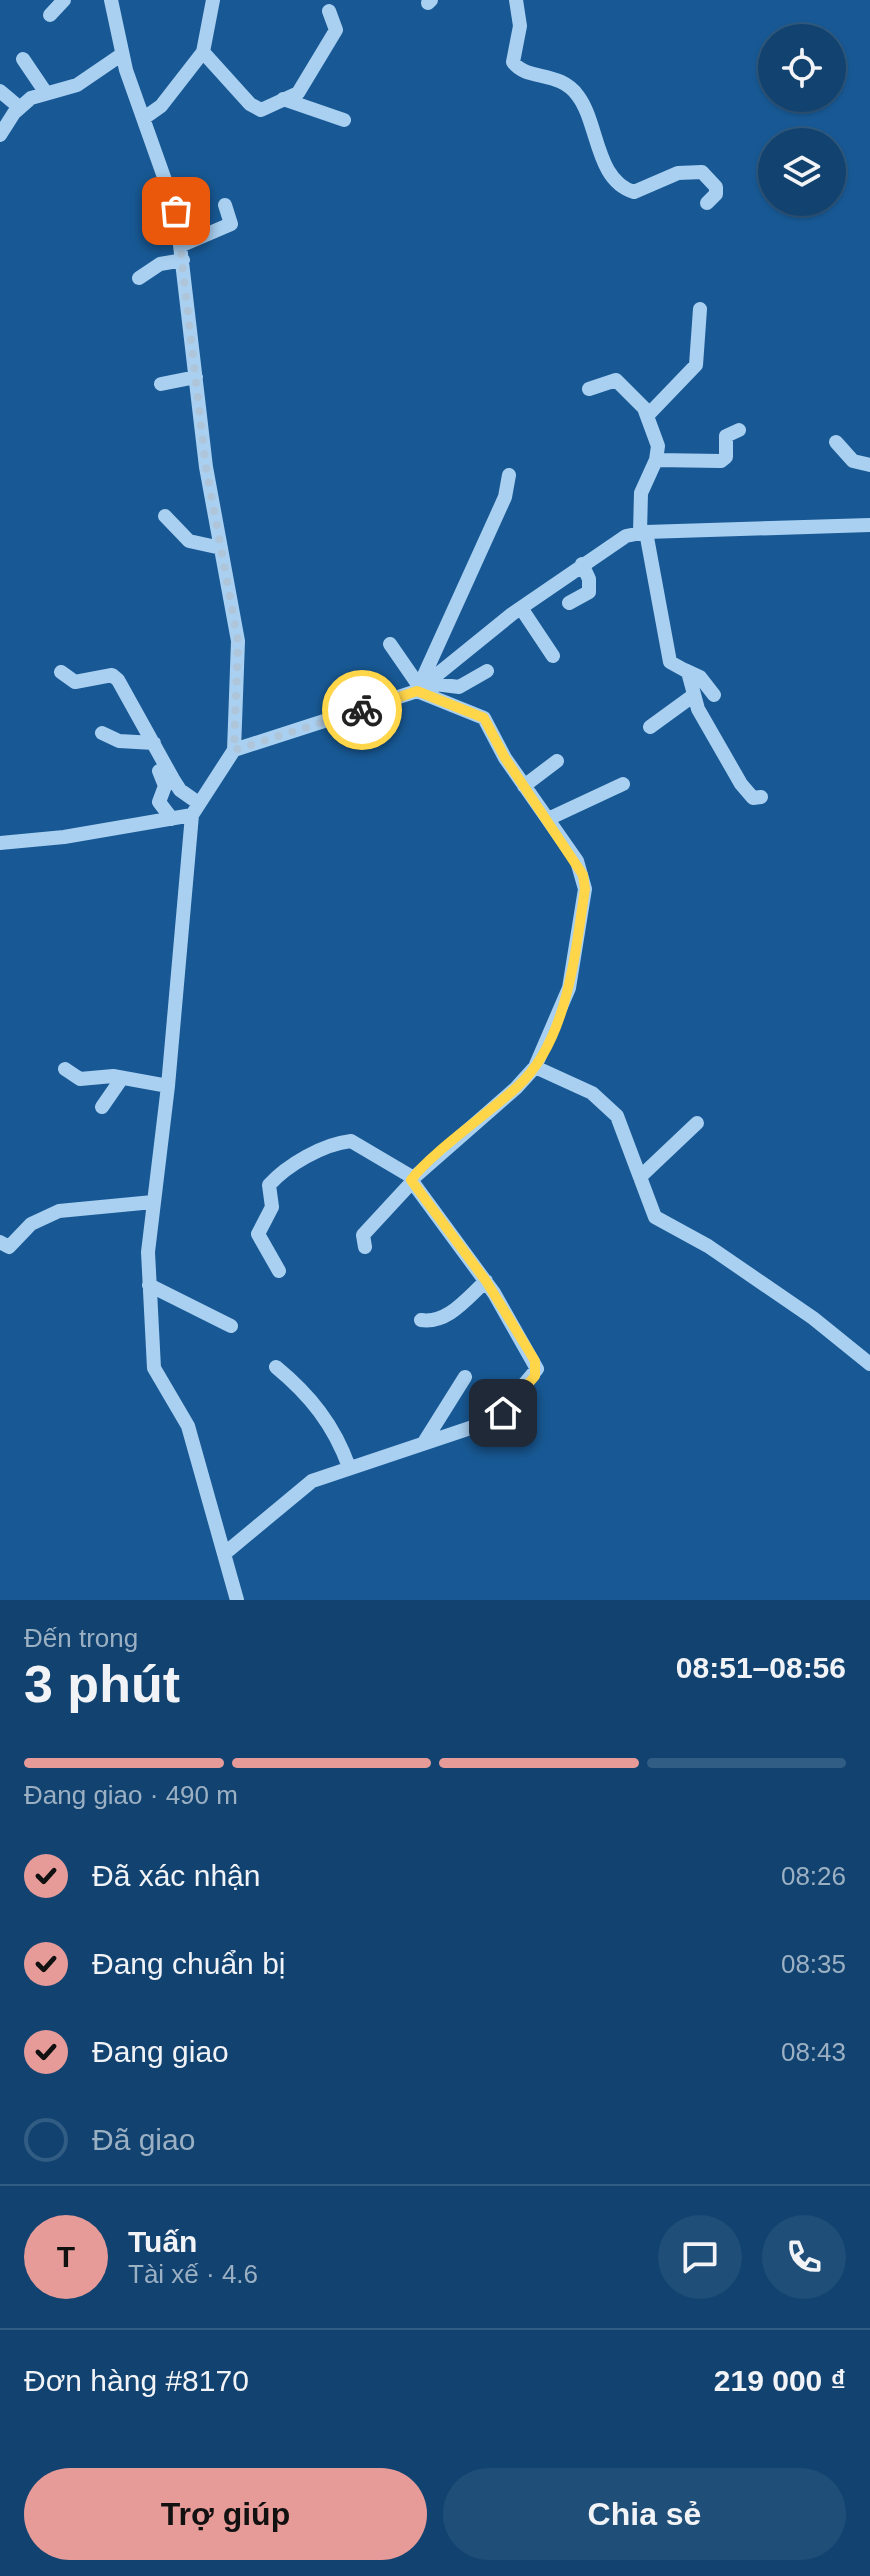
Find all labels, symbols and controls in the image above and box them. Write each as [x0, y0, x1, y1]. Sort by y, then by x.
map controls [758, 24, 846, 216]
button: locate [758, 24, 846, 112]
button: layers [758, 128, 846, 216]
pin [142, 177, 210, 245]
icon: bag [154, 189, 198, 233]
courier [322, 670, 402, 750]
icon: bike [340, 688, 384, 732]
pin [469, 1379, 537, 1447]
icon: home [481, 1391, 525, 1435]
text: Đến trong [24, 1623, 138, 1653]
text: 08:51–08:56 [676, 1651, 846, 1684]
text: 3 phút [24, 1655, 180, 1713]
text: Đang giao · 490 m [24, 1780, 238, 1810]
icon: check [24, 1854, 68, 1898]
text: Đã xác nhận [92, 1859, 260, 1892]
text: 08:26 [781, 1861, 846, 1891]
icon: check [24, 1942, 68, 1986]
text: Đang chuẩn bị [92, 1947, 285, 1980]
text: 08:35 [781, 1949, 846, 1979]
icon: check [24, 2030, 68, 2074]
text: Đang giao [92, 2035, 229, 2068]
text: 08:43 [781, 2037, 846, 2067]
text: Đã giao [92, 2123, 195, 2156]
button: chat [658, 2215, 742, 2299]
button: phone [762, 2215, 846, 2299]
text: Tuấn [128, 2225, 197, 2258]
text: T [57, 2240, 75, 2273]
text: Tài xế · 4.6 [128, 2259, 258, 2289]
text: Đơn hàng #8170 [24, 2364, 249, 2397]
text: 219 000 ₫ [714, 2364, 846, 2397]
button: Trợ giúp [24, 2468, 427, 2560]
button: Chia sẻ [443, 2468, 846, 2560]

